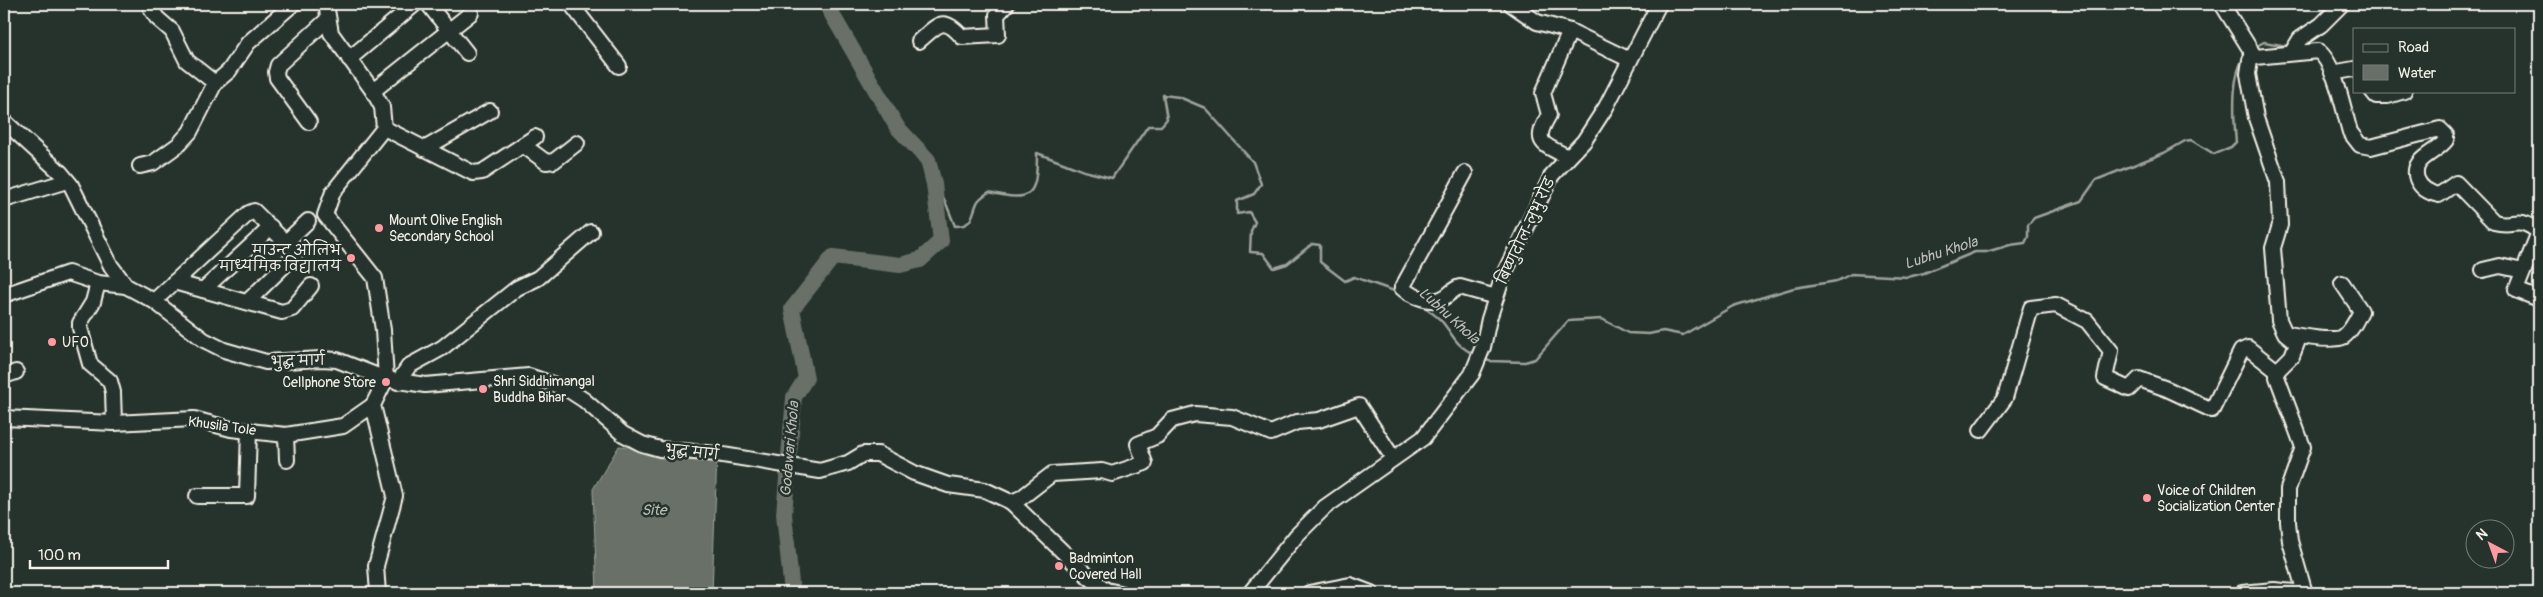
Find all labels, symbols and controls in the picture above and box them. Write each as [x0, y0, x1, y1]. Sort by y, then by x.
legend [2353, 28, 2516, 92]
text: Road [2398, 38, 2429, 57]
text: Water [2398, 64, 2437, 83]
street label: बिष्णुदोल-लुभु रोड [1491, 173, 1561, 289]
place label: Mount Olive English Secondary School [389, 212, 502, 245]
marker: Mount Olive English Secondary School [373, 222, 385, 234]
water label: Lubhu Khola [1902, 232, 1981, 274]
place label: माउन्ट ओलिभ माध्यमिक विद्यालय [218, 239, 343, 275]
marker: माउन्ट ओलिभ माध्यमिक विद्यालय [345, 252, 357, 264]
water label: Lubhu Khola [1414, 284, 1484, 349]
place label: UFO [62, 334, 89, 351]
marker: UFO [46, 336, 58, 348]
street label: भुद्ध मार्ग [271, 349, 327, 373]
place label: Shri Siddhimangal Buddha Bihar [493, 373, 595, 406]
place label: Cellphone Store [282, 374, 376, 391]
marker: Cellphone Store [380, 376, 392, 388]
marker: Shri Siddhimangal Buddha Bihar [477, 383, 489, 395]
water label: Godawari Khola [776, 400, 804, 497]
street label: Khusila Tole [187, 413, 257, 439]
street label: भुद्ध मार्ग [664, 438, 721, 466]
place label: Voice of Children Socialization Center [2157, 482, 2275, 515]
marker: Voice of Children Socialization Center [2141, 492, 2153, 504]
water label: Site [642, 501, 668, 520]
north arrow [2466, 520, 2516, 570]
text: N [2473, 525, 2491, 544]
scale bar [30, 537, 168, 569]
text: 100 m [38, 546, 81, 565]
place label: Badminton Covered Hall [1069, 550, 1142, 583]
marker: Badminton Covered Hall [1053, 560, 1065, 572]

